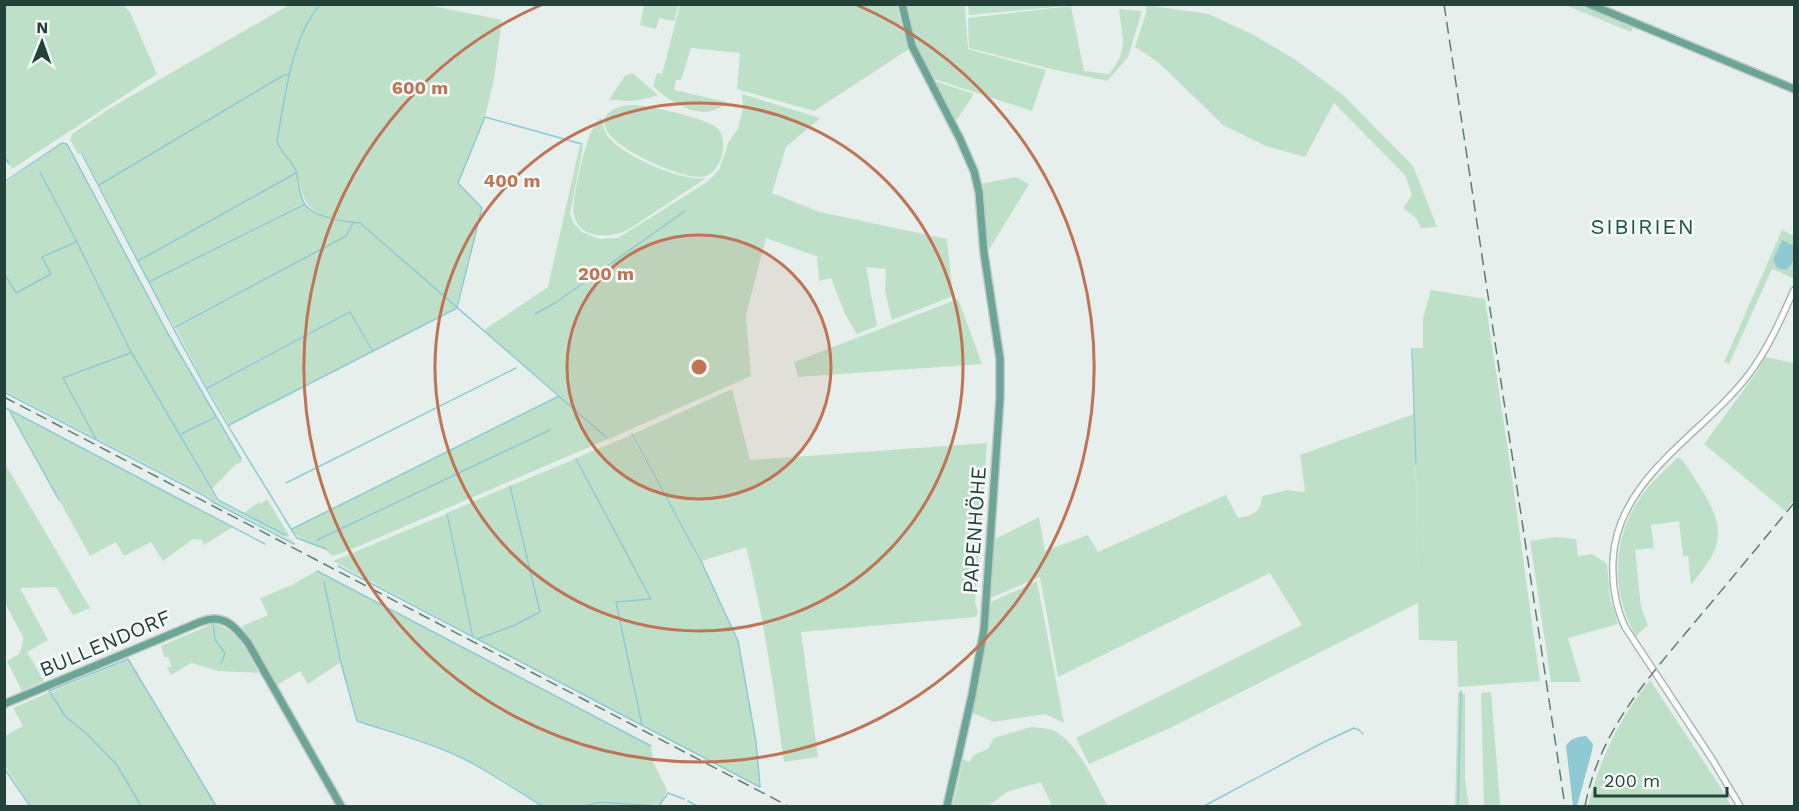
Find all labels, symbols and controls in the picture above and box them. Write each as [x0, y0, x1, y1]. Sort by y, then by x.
north arrow [12, 12, 72, 72]
text: N [36, 18, 48, 37]
text: 600 m [392, 77, 448, 98]
text: 400 m [484, 170, 540, 191]
district label: SIBIRIEN [1591, 214, 1695, 239]
text: 200 m [578, 263, 634, 284]
centre of rings [689, 357, 709, 377]
street label: PAPENHÖHE [957, 466, 991, 594]
street label: BULLENDORF [36, 604, 174, 682]
scale bar [1595, 760, 1727, 798]
text: 200 m [1604, 770, 1660, 791]

